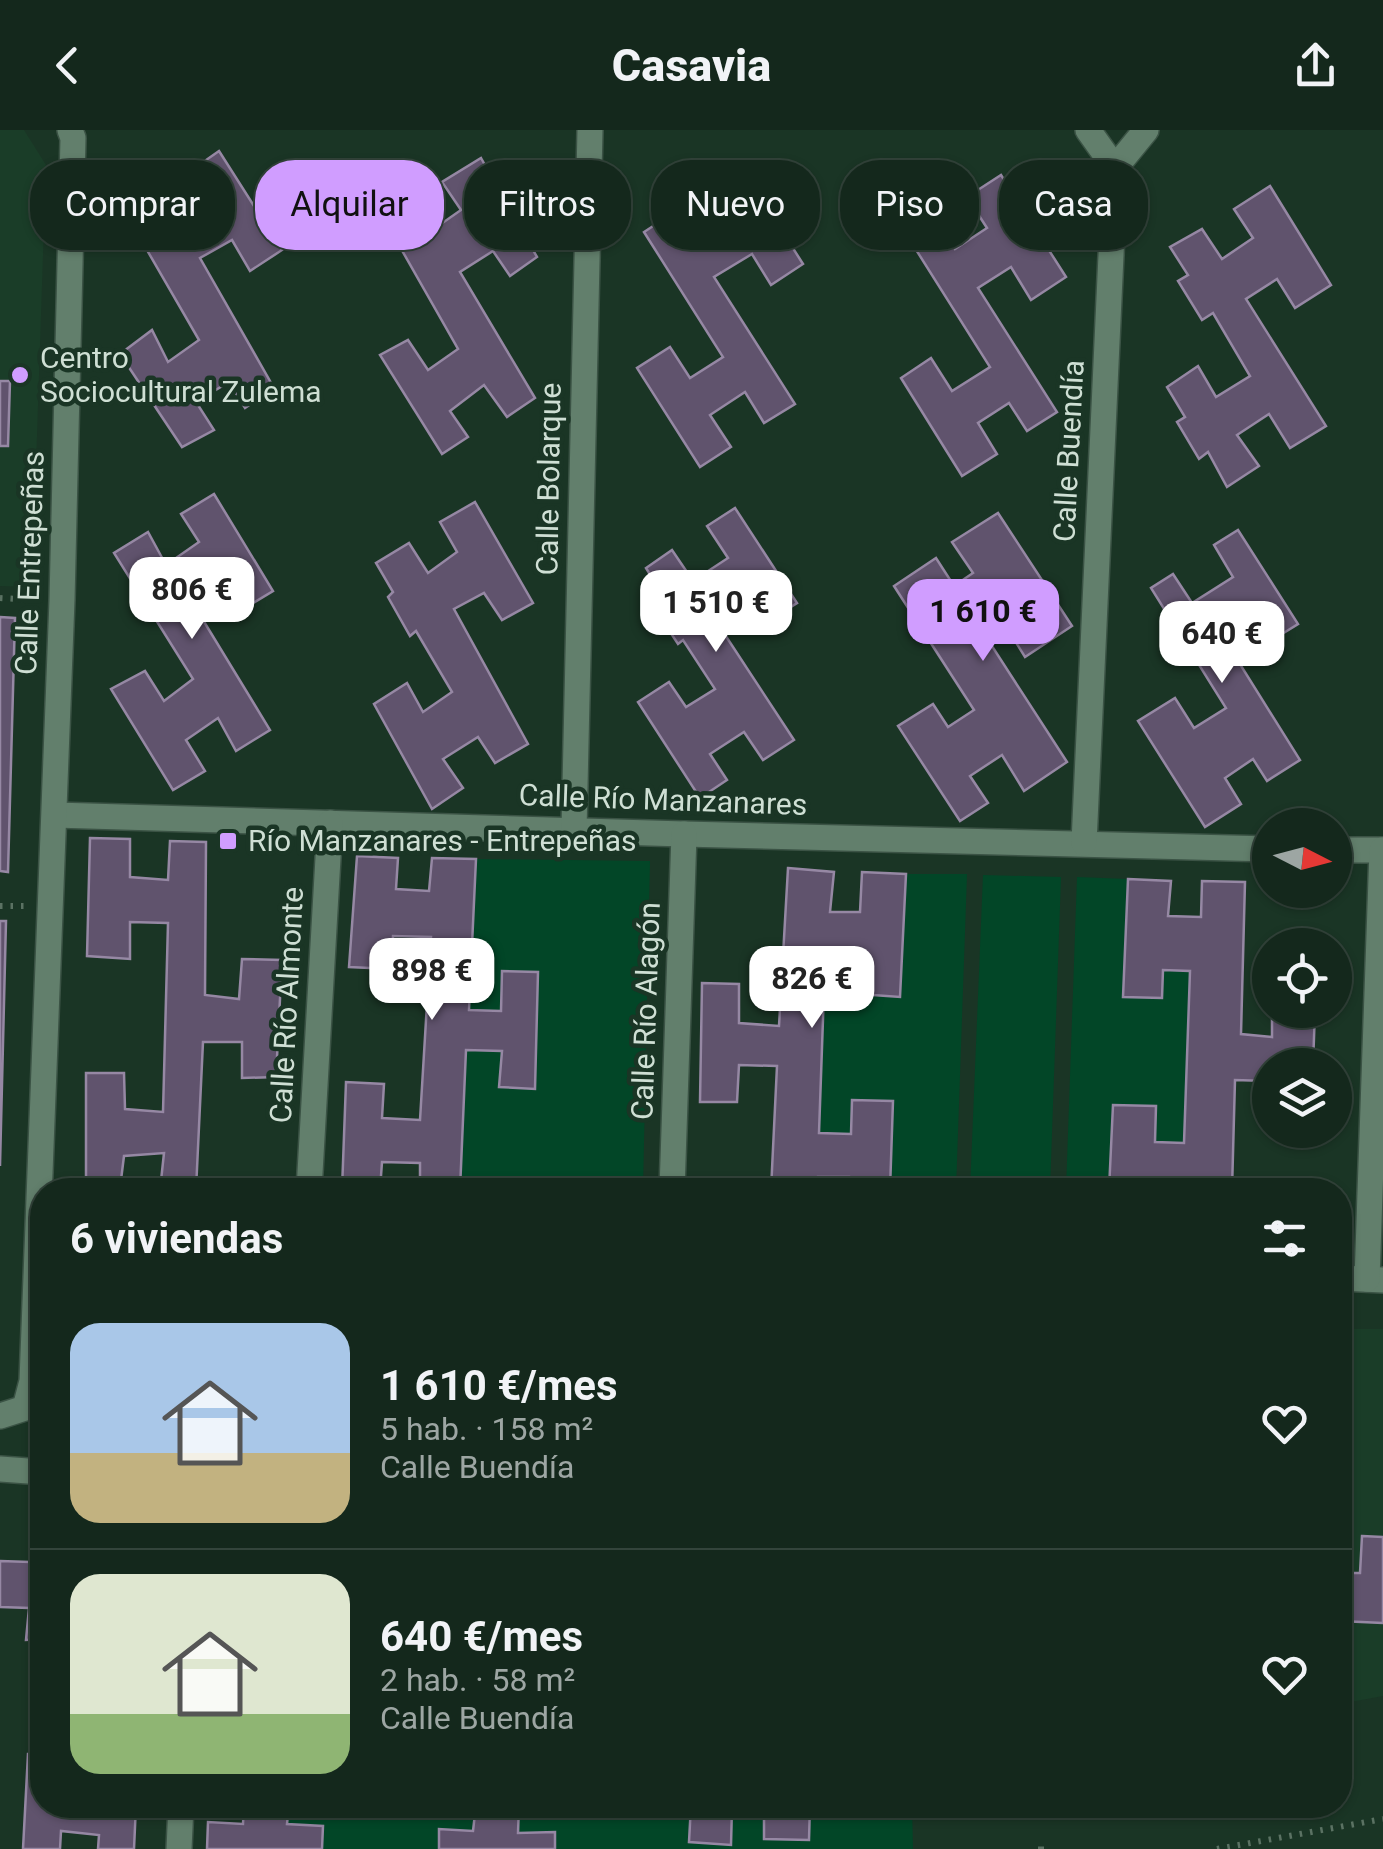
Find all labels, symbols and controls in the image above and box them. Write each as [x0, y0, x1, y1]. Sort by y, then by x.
icon: back [40, 38, 95, 93]
icon: share [1288, 38, 1343, 93]
text: Casavia [612, 39, 771, 92]
chip: Comprar [30, 160, 235, 250]
chip: Alquilar [255, 160, 444, 250]
chip: Filtros [464, 160, 631, 250]
chip: Nuevo [651, 160, 820, 250]
chip: Piso [840, 160, 979, 250]
chip: Casa [999, 160, 1148, 250]
place label: Centro Sociocultural Zulema [40, 340, 322, 409]
street label: Calle Buendía [1046, 359, 1091, 543]
marker: Centro Sociocultural Zulema [9, 364, 31, 386]
street label: Calle Bolarque [529, 382, 568, 576]
street label: Calle Entrepeñas [8, 450, 51, 676]
pin: 806 € [122, 557, 262, 642]
text: 806 € [151, 570, 233, 608]
pin: 1 510 € [624, 570, 808, 655]
pin: 1 610 € [891, 579, 1075, 664]
text: 1 510 € [662, 583, 770, 621]
text: 1 610 € [929, 592, 1037, 630]
pin: 640 € [1152, 601, 1292, 686]
text: 640 € [1181, 614, 1263, 652]
street label: Calle Río Manzanares [518, 777, 808, 822]
north arrow [1252, 808, 1352, 908]
map controls [1252, 808, 1352, 1148]
place label: Río Manzanares - Entrepeñas [248, 823, 636, 858]
marker: Río Manzanares - Entrepeñas [217, 830, 239, 852]
street label: Calle Río Almonte [263, 886, 310, 1124]
street label: Calle Río Alagón [624, 901, 667, 1121]
button: locate [1252, 928, 1352, 1028]
pin: 898 € [362, 938, 502, 1023]
pin: 826 € [742, 946, 882, 1031]
text: 898 € [391, 951, 473, 989]
text: 826 € [771, 959, 853, 997]
button: layers [1252, 1048, 1352, 1148]
icon: filters [1257, 1211, 1312, 1266]
text: 6 viviendas [70, 1214, 283, 1263]
text: 1 610 €/mes [380, 1361, 618, 1410]
icon: home [150, 1363, 270, 1483]
icon: heart [1257, 1396, 1312, 1451]
text: 5 hab. · 158 m² [380, 1410, 593, 1448]
text: Calle Buendía [380, 1448, 574, 1486]
text: 640 €/mes [380, 1612, 583, 1661]
icon: home [150, 1614, 270, 1734]
icon: heart [1257, 1647, 1312, 1702]
text: 2 hab. · 58 m² [380, 1661, 575, 1699]
text: Calle Buendía [380, 1699, 574, 1737]

